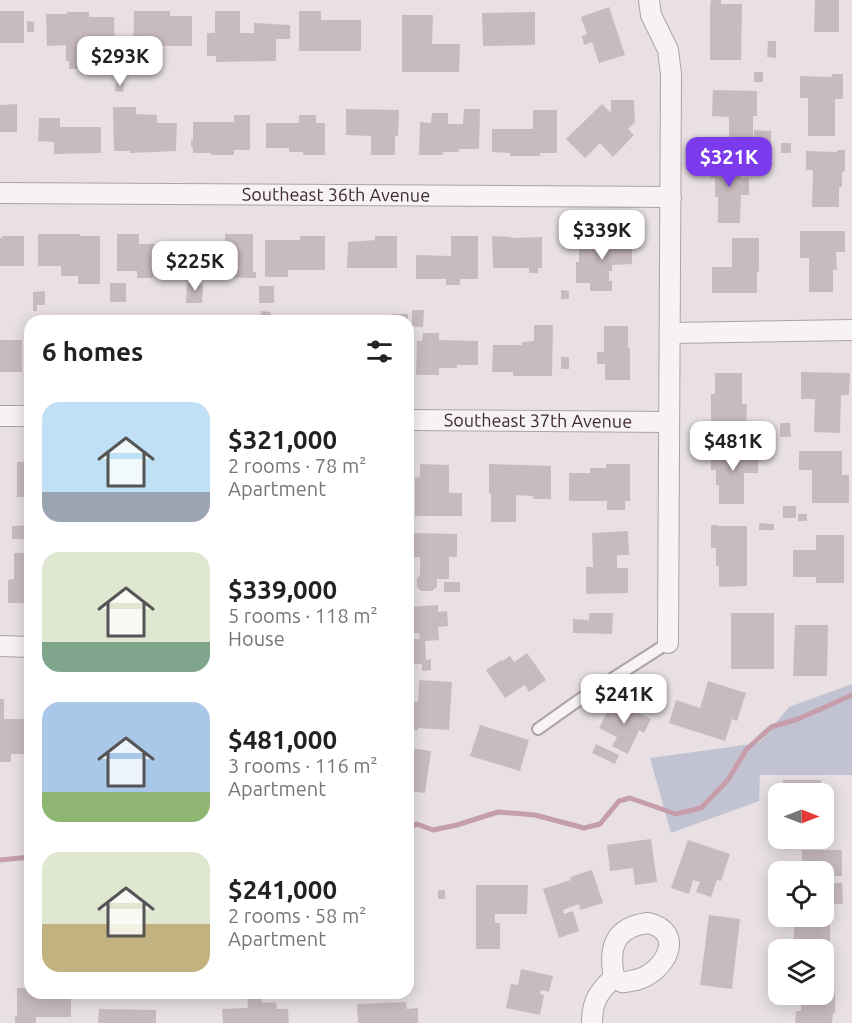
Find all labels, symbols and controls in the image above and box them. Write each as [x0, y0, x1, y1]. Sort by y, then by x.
pin: $293K [78, 36, 162, 87]
text: $293K [91, 44, 149, 67]
pin: $321K [687, 137, 771, 188]
text: $321K [700, 145, 758, 168]
street label: Southeast 36th Avenue [242, 183, 430, 205]
pin: $339K [560, 210, 644, 261]
text: $339K [573, 218, 631, 241]
pin: $225K [153, 241, 237, 292]
text: $225K [166, 249, 224, 272]
icon: filters [363, 335, 396, 368]
text: 6 homes [42, 337, 143, 366]
street label: Southeast 37th Avenue [444, 409, 632, 431]
pin: $481K [691, 421, 775, 472]
text: $321,000 [228, 425, 337, 454]
icon: home [90, 426, 162, 498]
text: $481K [704, 429, 762, 452]
text: 2 rooms · 78 m² [228, 454, 366, 477]
text: Apartment [228, 477, 326, 500]
text: $339,000 [228, 575, 337, 604]
icon: home [90, 576, 162, 648]
text: 5 rooms · 118 m² [228, 604, 378, 627]
text: House [228, 627, 285, 650]
pin: $241K [582, 674, 666, 725]
text: $241K [595, 682, 653, 705]
text: $481,000 [228, 725, 337, 754]
icon: home [90, 726, 162, 798]
text: 3 rooms · 116 m² [228, 754, 378, 777]
text: Apartment [228, 777, 326, 800]
north arrow [768, 783, 834, 849]
map controls [768, 783, 834, 1005]
button: locate [768, 861, 834, 927]
text: $241,000 [228, 875, 337, 904]
icon: home [90, 876, 162, 948]
text: 2 rooms · 58 m² [228, 904, 366, 927]
text: Apartment [228, 927, 326, 950]
button: layers [768, 939, 834, 1005]

